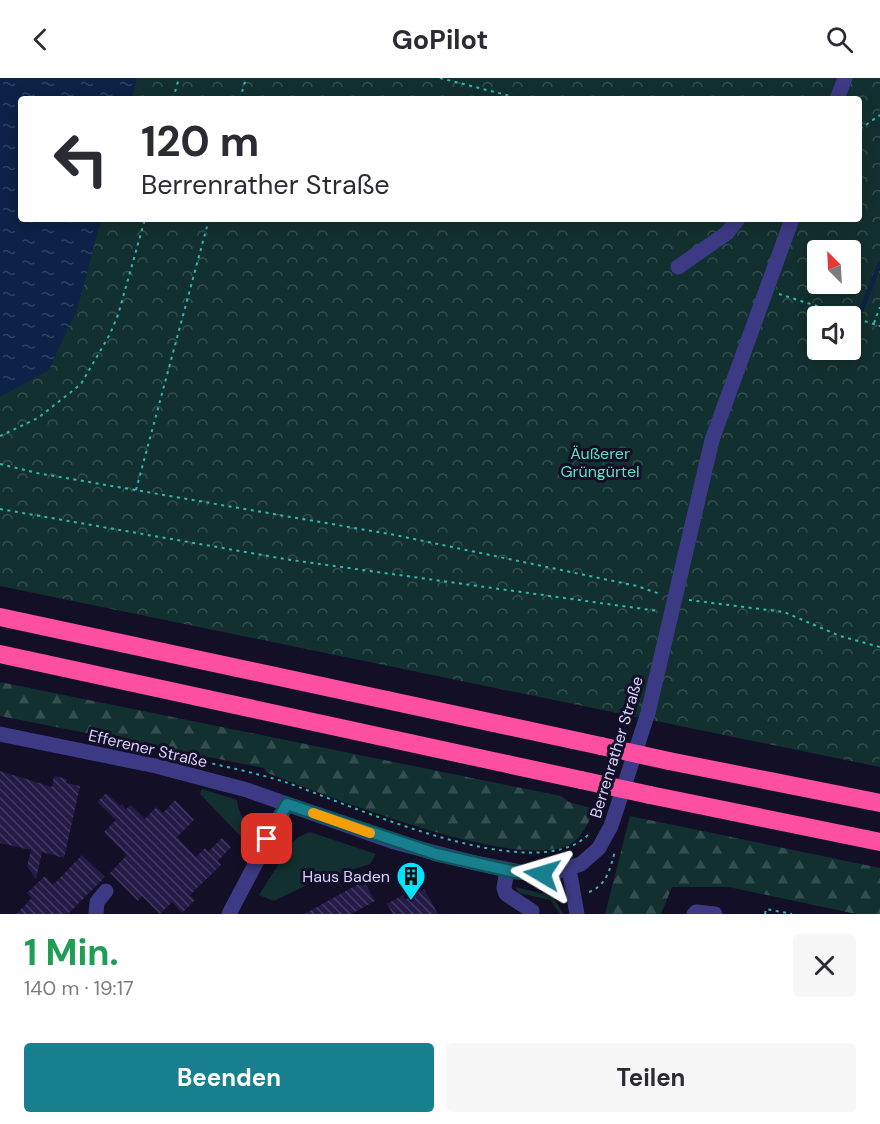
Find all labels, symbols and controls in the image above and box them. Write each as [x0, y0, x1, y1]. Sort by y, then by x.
text: GoPilot [392, 22, 488, 57]
icon: back [24, 23, 57, 56]
icon: search [823, 23, 856, 56]
text: 120 m [141, 114, 259, 169]
icon: left [42, 120, 120, 198]
text: Berrenrather Straße [141, 167, 390, 202]
north arrow [807, 240, 861, 294]
map controls [807, 240, 861, 360]
button: sound [807, 306, 861, 360]
park label: Äußerer Grüngürtel [560, 443, 640, 482]
street label: Berrenrather Straße [585, 674, 648, 821]
street label: Efferener Straße [86, 725, 209, 772]
pin [241, 813, 292, 864]
icon: arrive [250, 822, 283, 855]
position arrow [510, 842, 574, 906]
building icon: Haus Baden [395, 860, 427, 902]
place label: Haus Baden [302, 866, 390, 887]
text: 1 Min. [24, 929, 119, 976]
button: close [793, 934, 856, 997]
text: 140 m · 19:17 [24, 975, 134, 1001]
button: Beenden [24, 1043, 434, 1112]
button: Teilen [446, 1043, 856, 1112]

